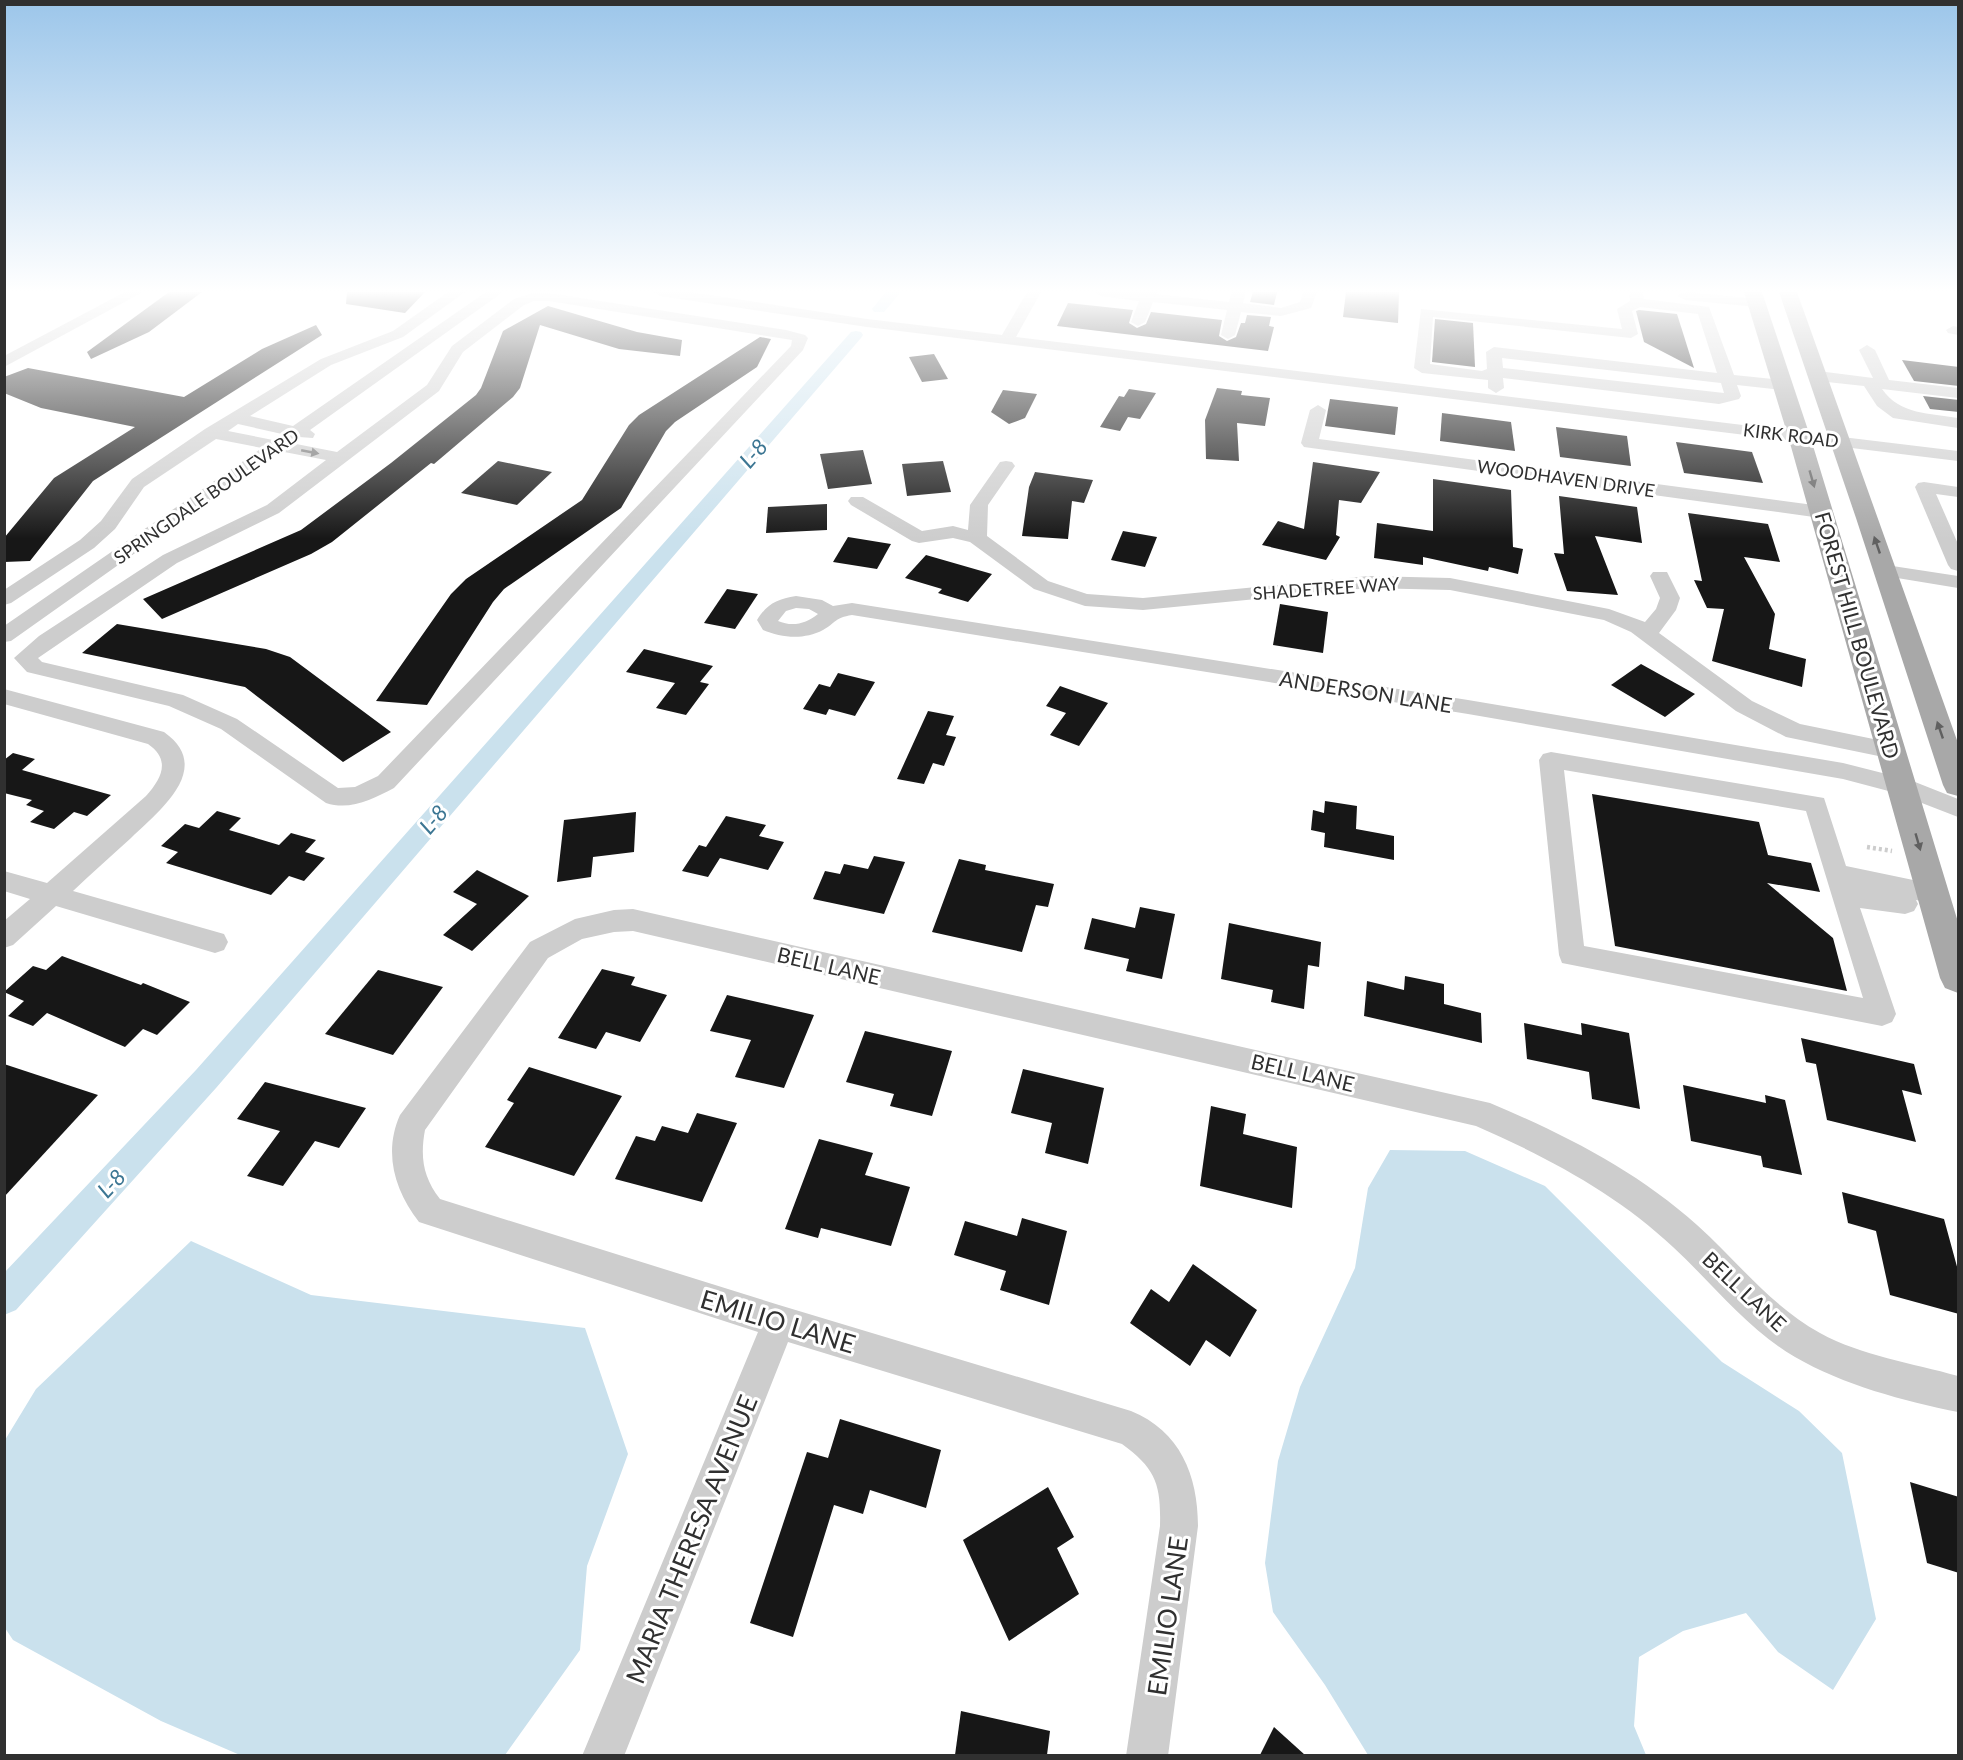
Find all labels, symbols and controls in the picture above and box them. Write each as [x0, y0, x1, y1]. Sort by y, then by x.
street label: KIRK ROAD [1742, 418, 1840, 452]
street label: SPRINGDALE BOULEVARD [109, 424, 303, 568]
water label: L-8 [733, 433, 773, 473]
one-way arrow [301, 448, 320, 457]
street label: WOODHAVEN DRIVE [1476, 455, 1656, 501]
one-way arrow [1808, 470, 1817, 488]
street label: FOREST HILL BOULEVARD [1811, 509, 1905, 761]
one-way arrow [1872, 536, 1882, 554]
street label: SHADETREE WAY [1252, 572, 1401, 604]
street label: ANDERSON LANE [1278, 665, 1454, 717]
one-way arrow [1934, 721, 1944, 739]
water label: L-8 [413, 799, 453, 839]
one-way arrow [1914, 833, 1923, 851]
street label: BELL LANE [775, 941, 883, 989]
street label: BELL LANE [1249, 1048, 1357, 1096]
water label: L-8 [91, 1163, 131, 1203]
street label: BELL LANE [1698, 1246, 1792, 1336]
street label: EMILIO LANE [697, 1282, 859, 1360]
street label: MARIA THERESA AVENUE [618, 1390, 764, 1688]
street label: EMILIO LANE [1140, 1534, 1194, 1698]

